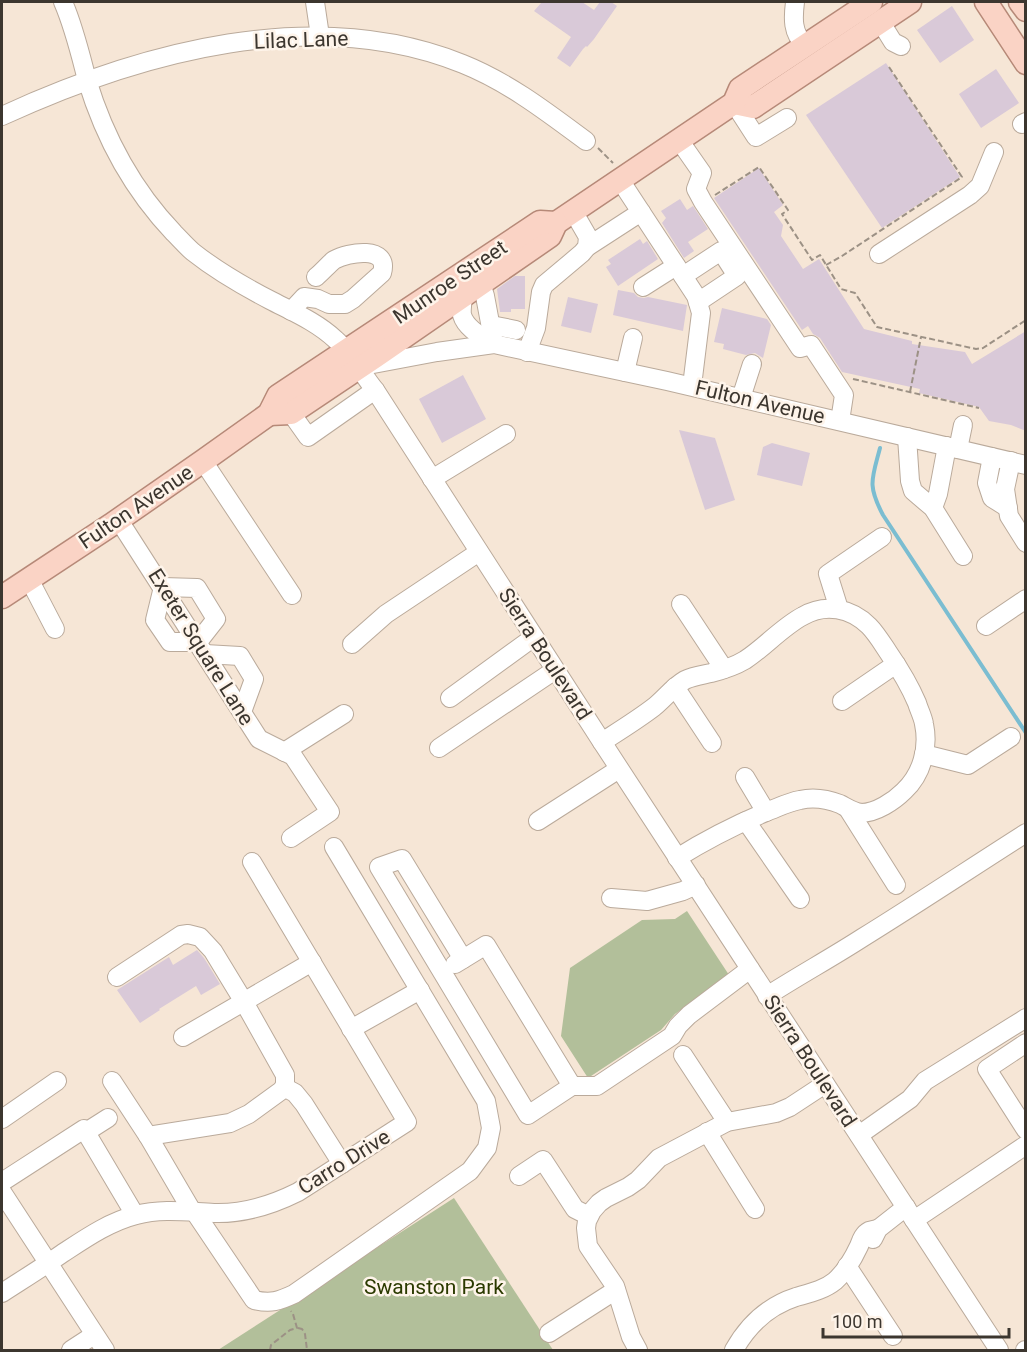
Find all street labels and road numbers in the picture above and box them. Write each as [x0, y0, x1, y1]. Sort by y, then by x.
street label: Lilac Lane [253, 26, 349, 54]
street label: Munroe Street [389, 235, 512, 329]
street label: Fulton Avenue [693, 375, 827, 429]
street label: Fulton Avenue [74, 460, 198, 554]
street label: Exeter Square Lane [143, 564, 259, 730]
street label: Sierra Boulevard [494, 584, 596, 724]
street label: Sierra Boulevard [759, 991, 861, 1131]
street label: Carro Drive [294, 1124, 394, 1200]

